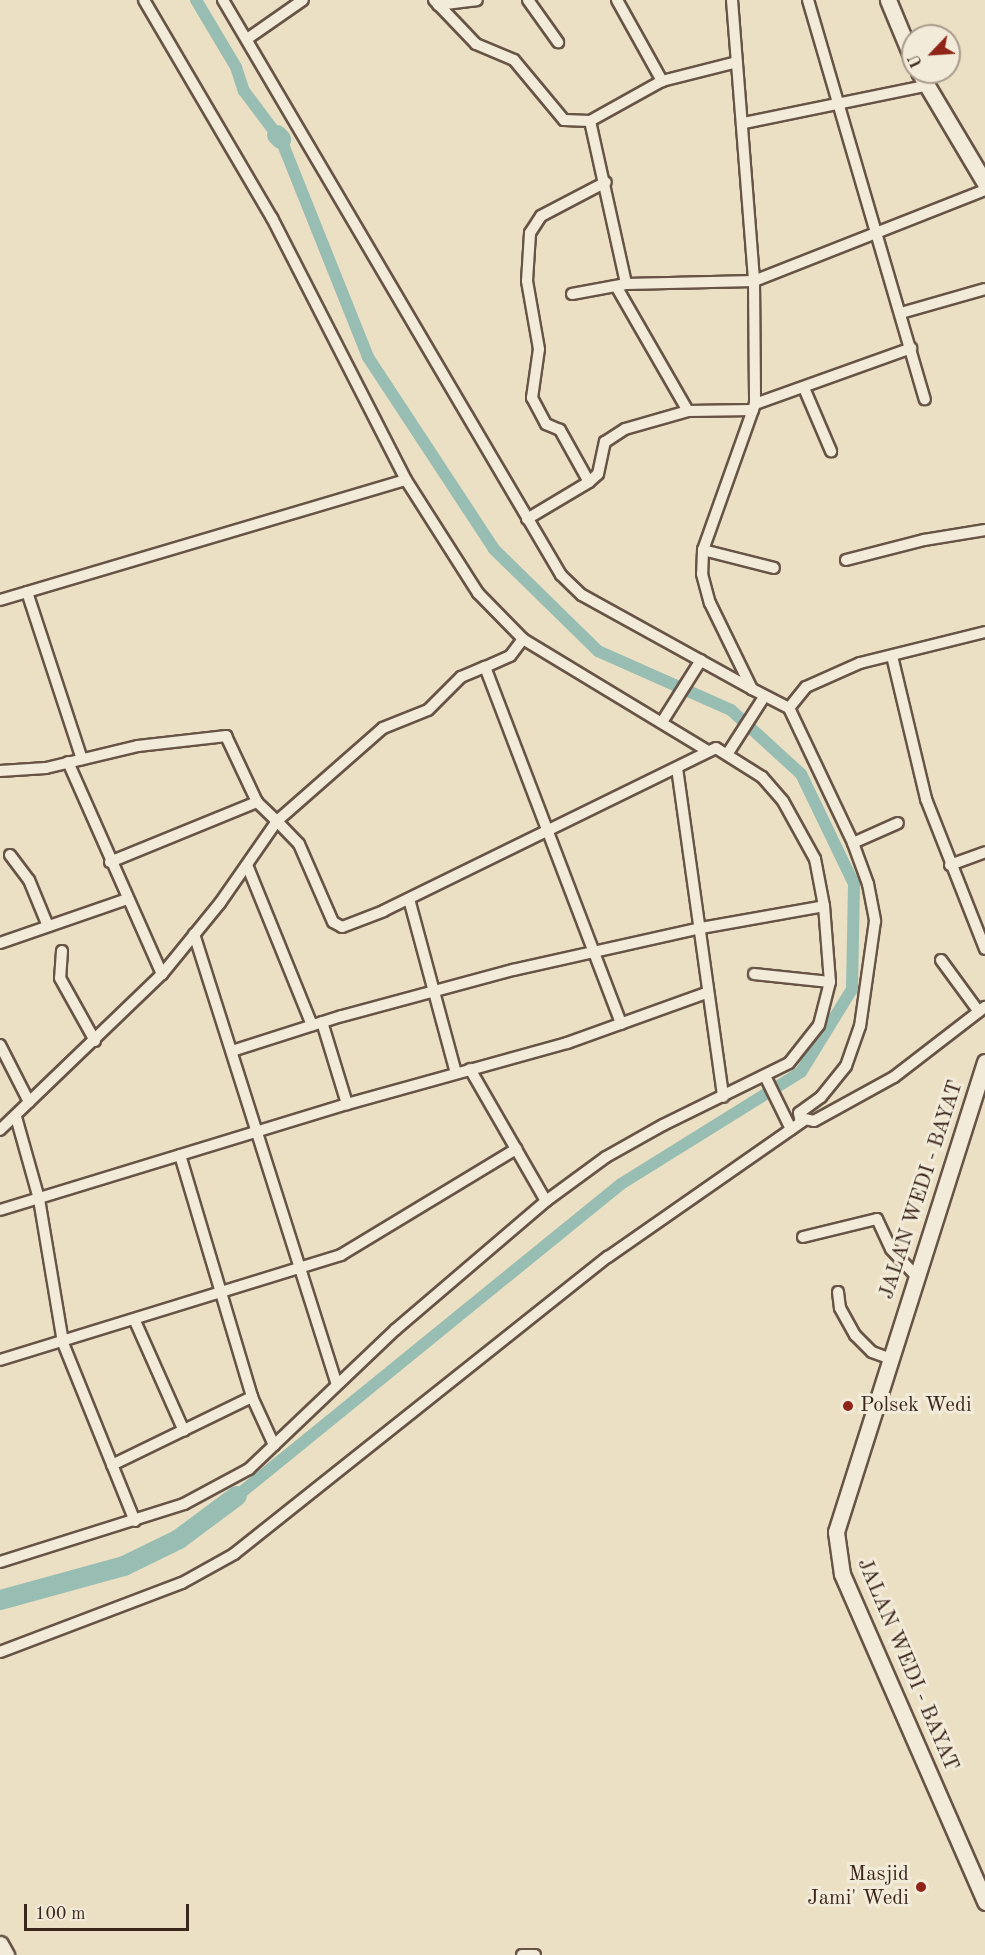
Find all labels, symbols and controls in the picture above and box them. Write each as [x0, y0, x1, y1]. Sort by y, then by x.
north arrow [901, 24, 961, 84]
text: U [907, 52, 926, 70]
street label: JALAN WEDI - BAYAT [875, 1077, 969, 1303]
place label: Polsek Wedi [860, 1393, 972, 1419]
marker: Polsek Wedi [841, 1399, 855, 1413]
street label: JALAN WEDI - BAYAT [851, 1555, 963, 1775]
place label: Masjid Jami' Wedi [807, 1862, 909, 1912]
marker: Masjid Jami' Wedi [914, 1880, 928, 1894]
scale bar [27, 1892, 192, 1930]
text: 100 m [35, 1905, 86, 1923]

